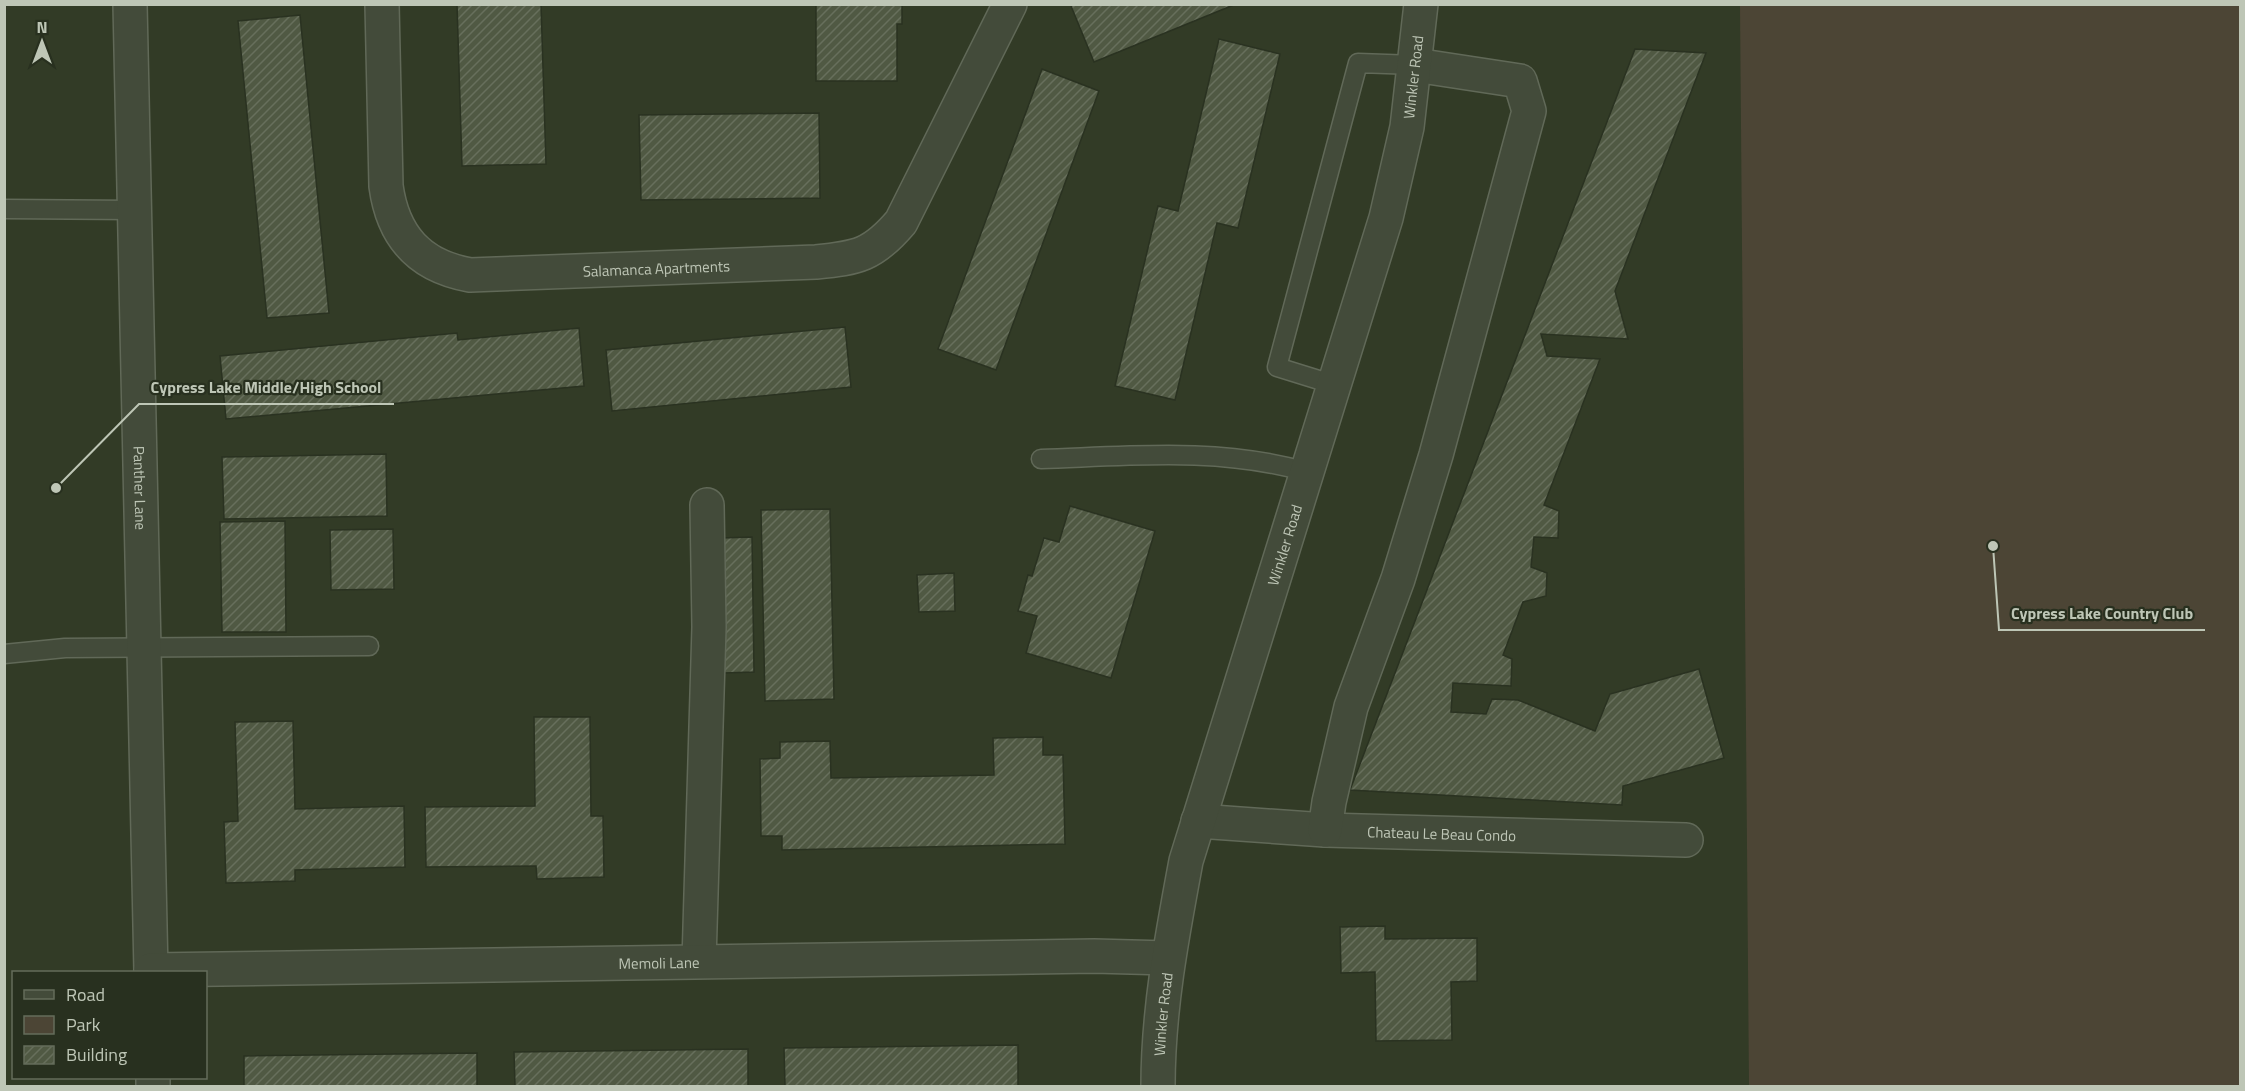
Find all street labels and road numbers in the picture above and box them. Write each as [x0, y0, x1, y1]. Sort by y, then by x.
street label: Winkler Road [1397, 34, 1429, 120]
street label: Salamanca Apartments [582, 254, 730, 282]
street label: Panther Lane [128, 446, 153, 530]
street label: Winkler Road [1261, 502, 1308, 588]
street label: Chateau Le Beau Condo [1367, 820, 1516, 847]
street label: Memoli Lane [618, 950, 700, 975]
street label: Winkler Road [1147, 971, 1178, 1057]

